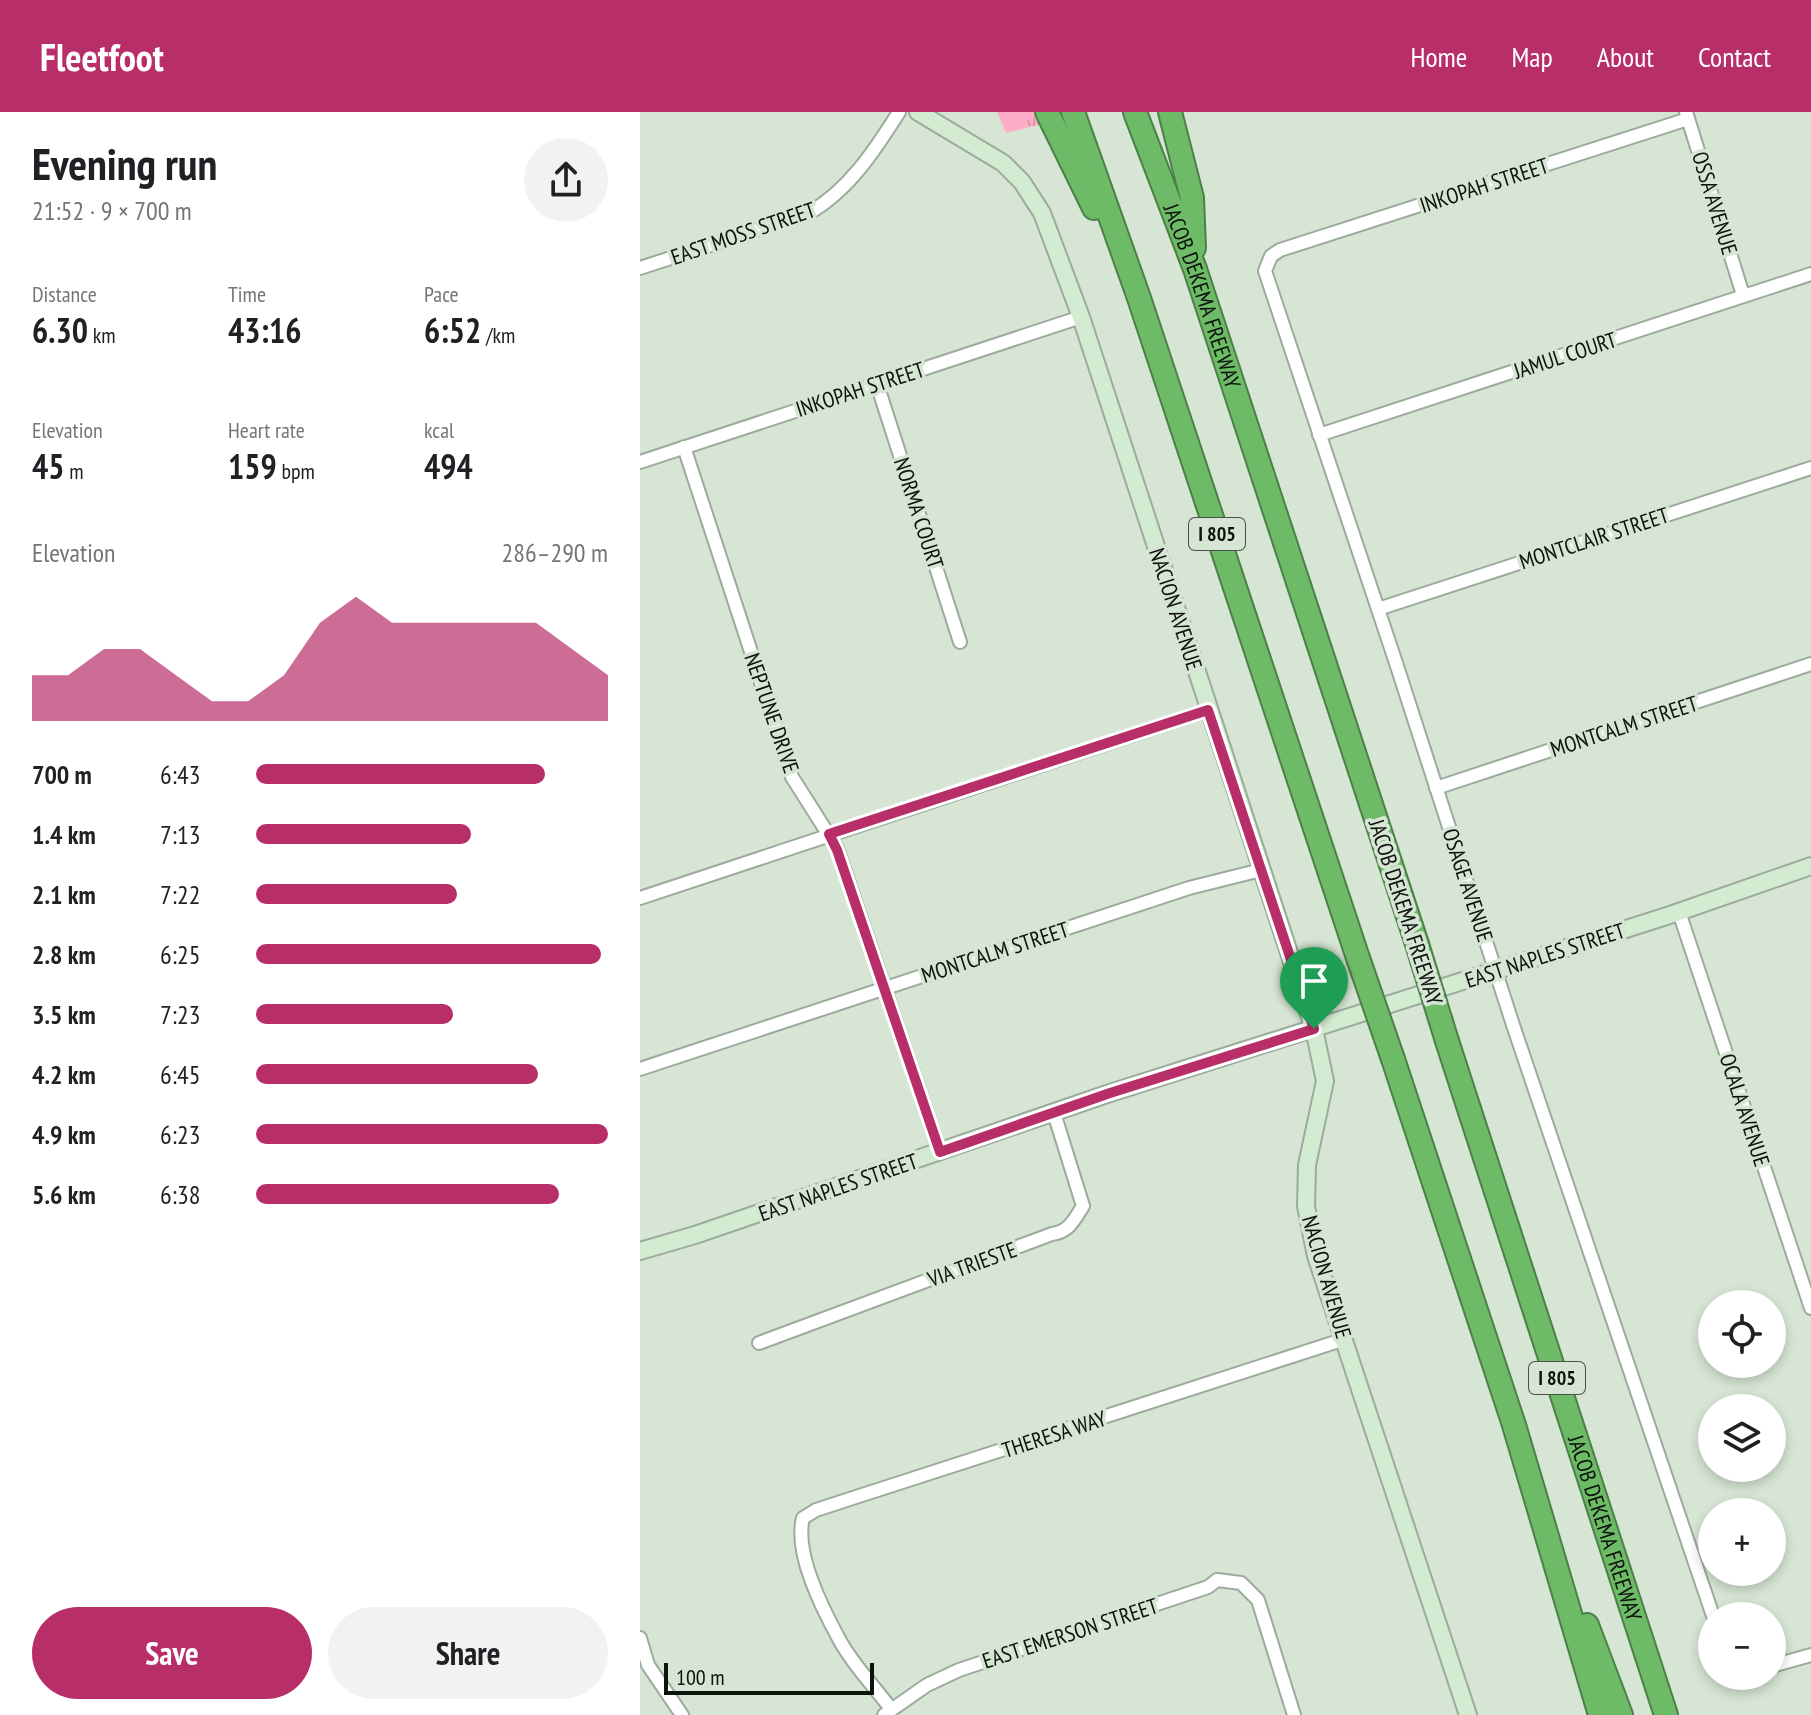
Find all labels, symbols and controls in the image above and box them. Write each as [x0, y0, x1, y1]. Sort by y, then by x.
text: Fleetfoot [40, 32, 164, 81]
text: Home [1411, 38, 1467, 75]
text: Map [1511, 38, 1553, 75]
text: About [1597, 38, 1654, 75]
text: Contact [1698, 38, 1771, 75]
text: Evening run [32, 135, 217, 192]
button: share [524, 138, 608, 222]
street label: OSSA AVENUE [1686, 148, 1744, 258]
street label: INKOPAH STREET [1416, 151, 1552, 219]
text: 21:52 · 9 × 700 m [32, 194, 192, 227]
street label: EAST MOSS STREET [667, 195, 819, 271]
street label: JACOB DEKEMA FREEWAY [1157, 199, 1247, 392]
text: Distance [32, 280, 97, 308]
text: Time [228, 280, 266, 308]
text: Pace [424, 280, 459, 308]
text: 6.30 [32, 308, 88, 352]
text: 43:16 [228, 308, 302, 352]
text: 6:52 [424, 308, 481, 352]
text: km [88, 321, 116, 349]
text: /km [481, 321, 515, 349]
street label: JAMUL COURT [1509, 325, 1620, 385]
street label: INKOPAH STREET [792, 355, 928, 423]
text: Elevation [32, 416, 103, 444]
text: Heart rate [228, 416, 305, 444]
text: kcal [424, 416, 454, 444]
text: 45 [32, 444, 65, 488]
text: 159 [228, 444, 277, 488]
text: 494 [424, 444, 473, 488]
street label: NORMA COURT [888, 454, 950, 572]
text: m [65, 457, 84, 485]
text: bpm [277, 457, 315, 485]
street label: MONTCLAIR STREET [1516, 501, 1672, 575]
road number: I 805 [1189, 518, 1245, 550]
text: Elevation [32, 536, 115, 569]
text: 286–290 m [502, 536, 608, 569]
street label: NACION AVENUE [1143, 544, 1209, 674]
street label: NEPTUNE DRIVE [738, 649, 806, 777]
street label: MONTCALM STREET [1547, 689, 1701, 763]
text: 700 m [32, 758, 92, 791]
text: 6:43 [160, 758, 200, 791]
street label: JACOB DEKEMA FREEWAY [1362, 815, 1449, 1008]
text: 1.4 km [32, 818, 96, 851]
text: 7:13 [160, 818, 200, 851]
street label: OSAGE AVENUE [1437, 825, 1499, 945]
text: 2.1 km [32, 878, 96, 911]
text: 7:22 [160, 878, 200, 911]
street label: MONTCALM STREET [918, 915, 1072, 989]
street label: EAST NAPLES STREET [1462, 916, 1629, 994]
text: 2.8 km [32, 938, 96, 971]
text: 6:25 [160, 938, 200, 971]
pin [1280, 947, 1348, 1029]
icon: arrive [1292, 959, 1336, 1003]
text: 3.5 km [32, 998, 96, 1031]
text: 7:23 [160, 998, 200, 1031]
street label: OCALA AVENUE [1714, 1050, 1776, 1170]
text: 4.2 km [32, 1058, 96, 1091]
text: 6:45 [160, 1058, 200, 1091]
text: 4.9 km [32, 1118, 96, 1151]
text: 6:23 [160, 1118, 200, 1151]
street label: EAST NAPLES STREET [755, 1147, 921, 1227]
text: 5.6 km [32, 1178, 96, 1211]
text: 6:38 [160, 1178, 200, 1211]
street label: NACION AVENUE [1296, 1212, 1358, 1342]
street label: VIA TRIESTE [923, 1235, 1020, 1293]
map controls [1698, 1290, 1786, 1690]
button: locate [1698, 1290, 1786, 1378]
road number: I 805 [1529, 1362, 1585, 1394]
button: layers [1698, 1394, 1786, 1482]
street label: THERESA WAY [998, 1404, 1110, 1464]
street label: JACOB DEKEMA FREEWAY [1562, 1431, 1648, 1624]
button: + [1698, 1498, 1786, 1586]
street label: EAST EMERSON STREET [979, 1591, 1162, 1675]
button: − [1698, 1602, 1786, 1690]
button: Save [32, 1607, 312, 1699]
button: Share [328, 1607, 608, 1699]
scale bar [664, 1659, 874, 1695]
text: 100 m [676, 1663, 725, 1691]

